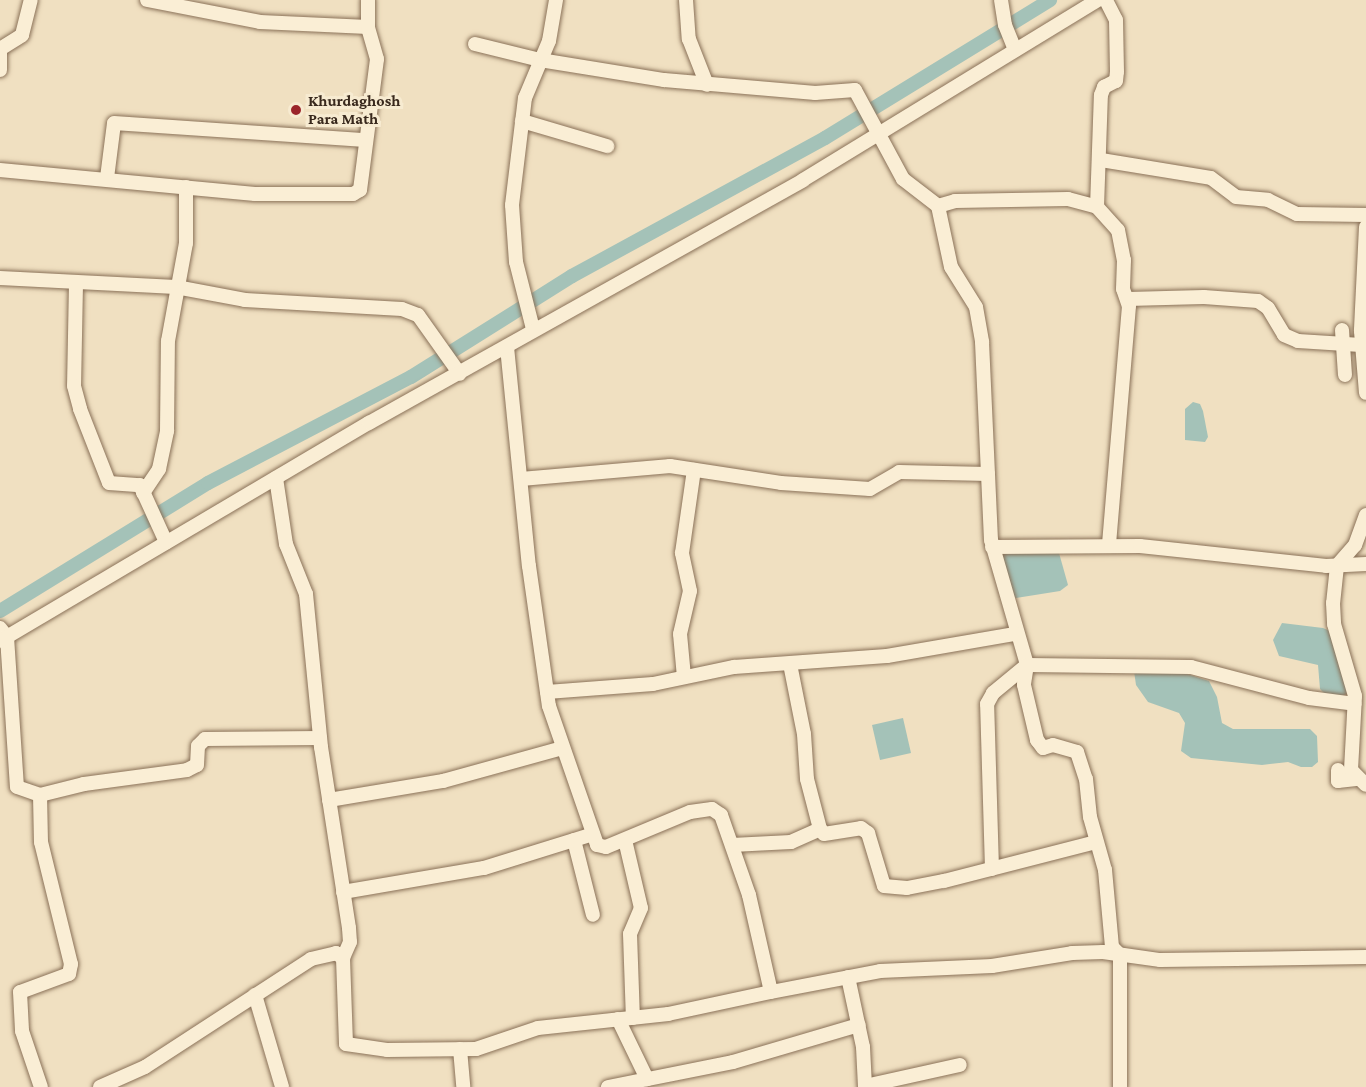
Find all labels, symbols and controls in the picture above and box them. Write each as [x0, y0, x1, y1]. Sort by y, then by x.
place label: Khurdaghosh Para Math [308, 91, 400, 129]
marker: Khurdaghosh Para Math [289, 103, 303, 117]

